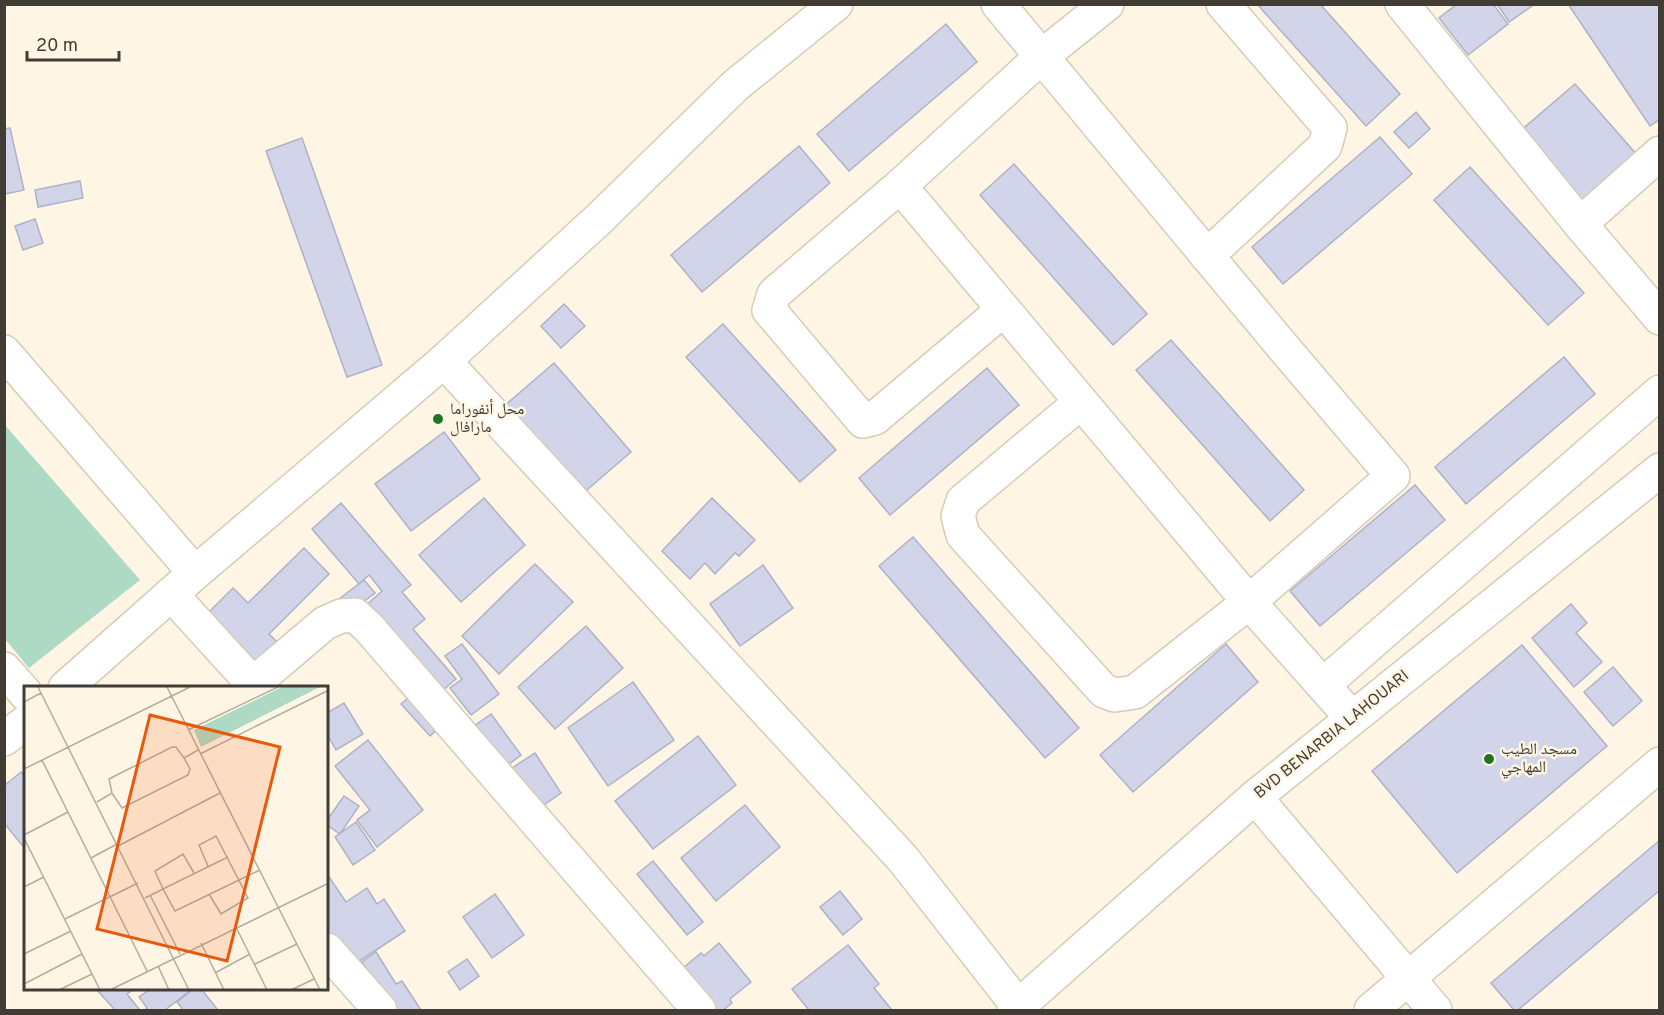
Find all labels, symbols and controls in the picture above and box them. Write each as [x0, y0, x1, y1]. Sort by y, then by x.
scale bar [27, 24, 118, 62]
text: 20 m [36, 35, 78, 58]
place label: محل أنفوراما مارافال [450, 399, 524, 438]
marker: محل أنفوراما مارافال [431, 412, 445, 426]
street label: BVD BENARBIA LAHOUARI [1250, 666, 1414, 804]
inset map [24, 686, 328, 991]
place label: مسجد الطيب المهاجي [1501, 740, 1577, 779]
marker: مسجد الطيب المهاجي [1482, 752, 1496, 766]

